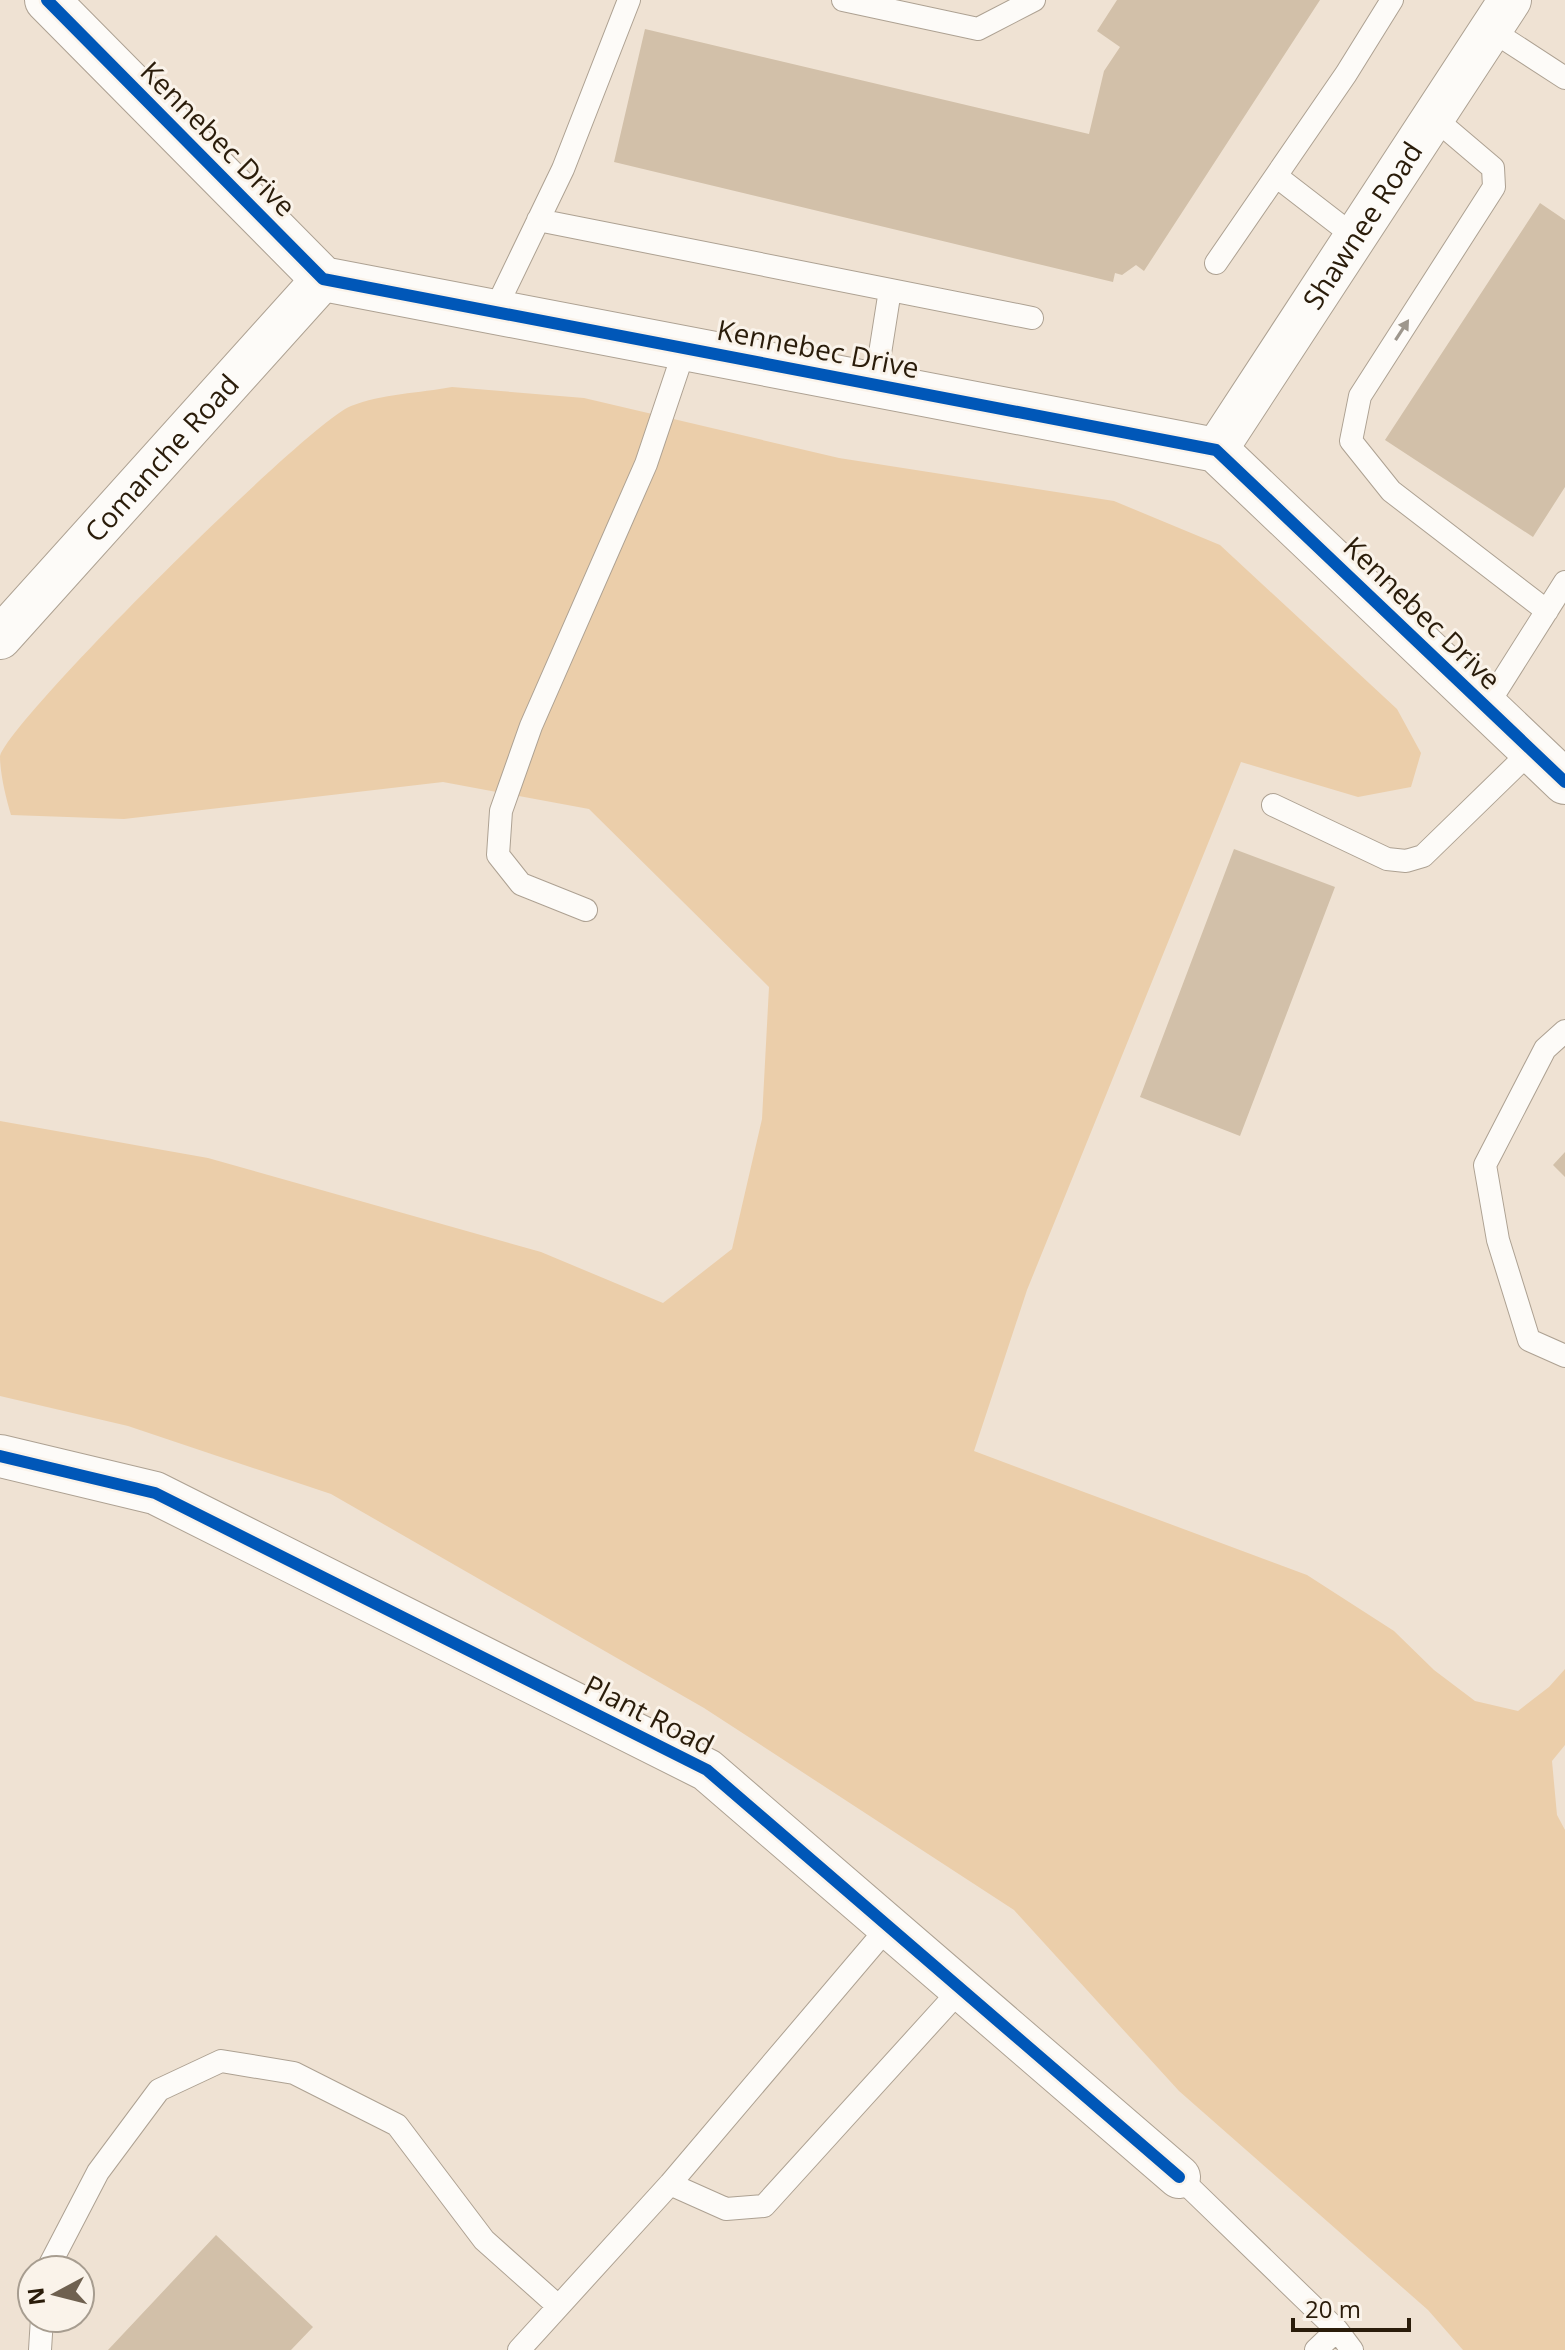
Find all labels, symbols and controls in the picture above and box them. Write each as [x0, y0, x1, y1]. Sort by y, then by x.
street label: Kennebec Drive [133, 52, 305, 224]
street label: Shawnee Road [1293, 134, 1430, 316]
street label: Kennebec Drive [714, 310, 922, 386]
one-way arrow [1394, 319, 1409, 341]
street label: Comanche Road [76, 365, 247, 550]
street label: Kennebec Drive [1336, 527, 1510, 697]
street label: Plant Road [578, 1665, 721, 1763]
north arrow [16, 2254, 96, 2334]
scale bar [1293, 2282, 1409, 2332]
text: N [19, 2286, 51, 2307]
text: 20 m [1305, 2292, 1361, 2325]

